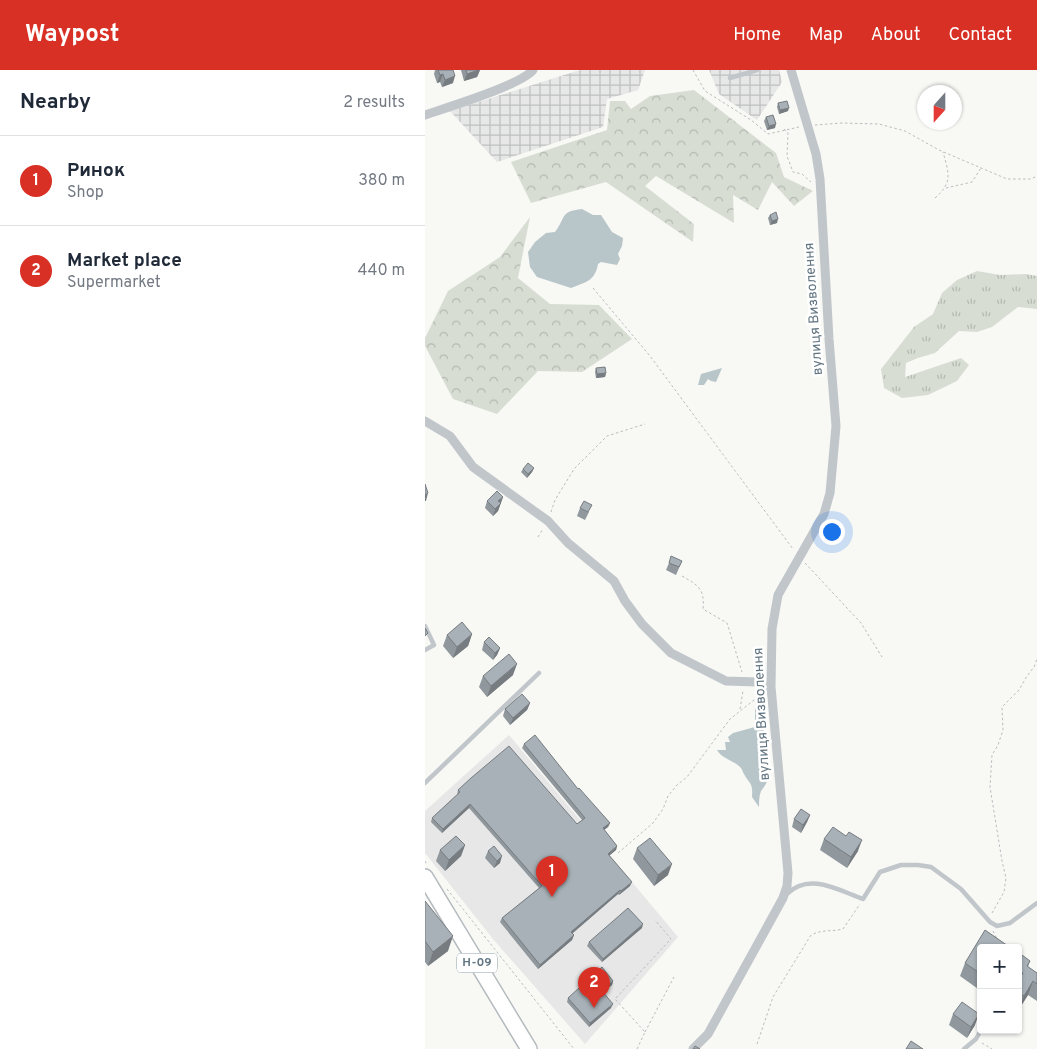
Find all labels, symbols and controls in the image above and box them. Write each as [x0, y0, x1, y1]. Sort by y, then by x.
text: Waypost [25, 20, 119, 50]
text: Home [733, 24, 781, 47]
text: Map [809, 24, 843, 47]
text: About [871, 24, 920, 47]
text: Contact [948, 24, 1012, 47]
north arrow [917, 85, 962, 130]
text: Nearby [20, 89, 91, 116]
text: 2 results [343, 93, 405, 113]
text: Ринок [67, 159, 125, 183]
text: 1 [33, 171, 39, 191]
text: 380 m [358, 171, 405, 191]
text: Shop [67, 183, 104, 203]
street label: вулиця Визволення [801, 242, 827, 376]
text: Market place [67, 249, 182, 273]
text: 2 [31, 261, 41, 281]
text: 440 m [358, 261, 405, 281]
text: Supermarket [67, 273, 161, 293]
your location [819, 519, 845, 545]
street label: вулиця Визволення [750, 647, 774, 781]
pin: 1 [536, 856, 568, 897]
map controls [977, 944, 1022, 1034]
button: + [977, 944, 1022, 989]
road number: Н-09 [457, 954, 497, 972]
pin: 2 [578, 967, 610, 1008]
button: − [977, 989, 1022, 1034]

